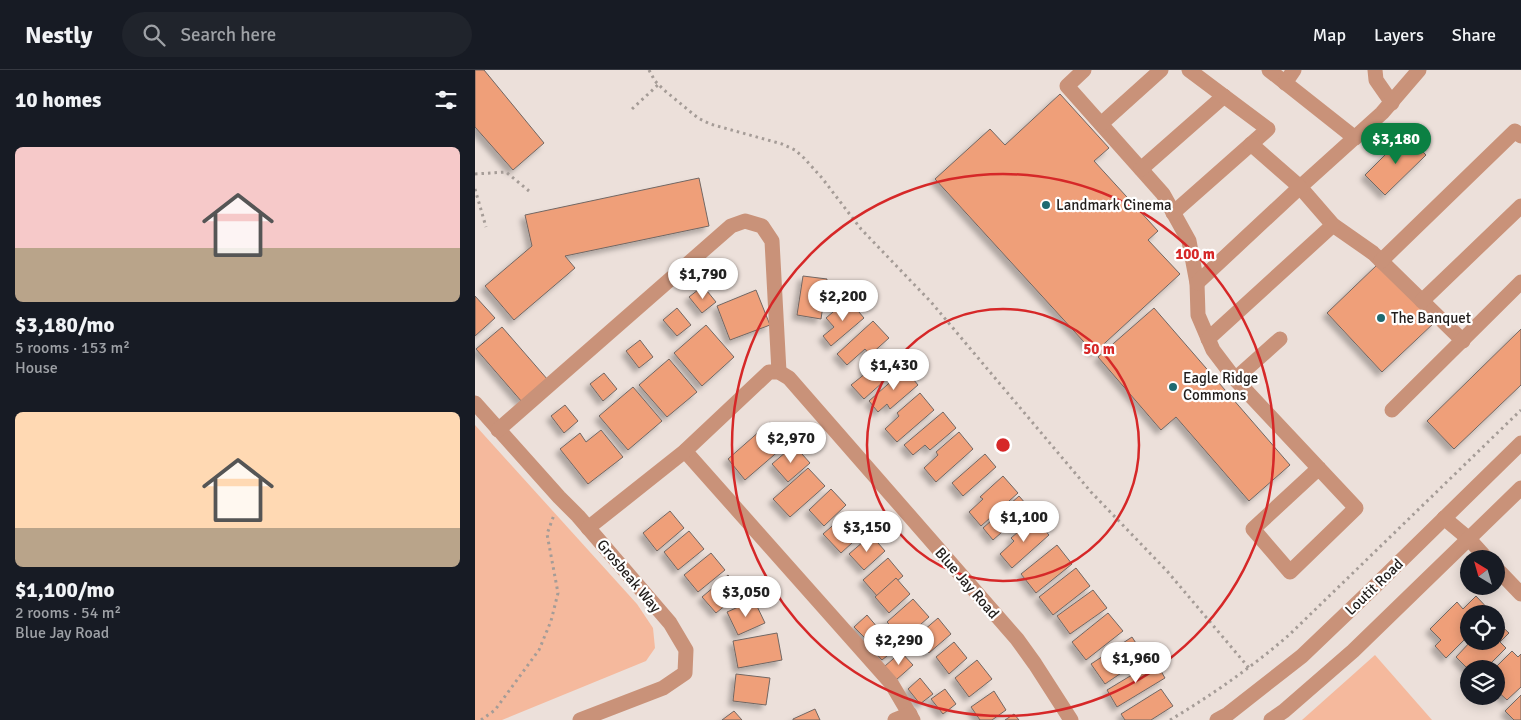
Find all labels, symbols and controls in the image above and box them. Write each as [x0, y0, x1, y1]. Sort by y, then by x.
search box [122, 12, 472, 57]
text: Nestly [25, 20, 92, 50]
icon: search [140, 21, 168, 49]
text: Search here [180, 23, 276, 47]
text: Map [1313, 24, 1346, 46]
text: Layers [1374, 24, 1424, 46]
text: Share [1452, 24, 1496, 46]
icon: filters [432, 86, 460, 114]
text: 10 homes [15, 87, 101, 113]
pin: $3,180 [1355, 122, 1437, 165]
text: $3,180 [1372, 129, 1420, 149]
icon: home [193, 180, 283, 270]
place label: Landmark Cinema [1056, 196, 1172, 214]
marker: Landmark Cinema [1040, 199, 1052, 211]
text: 100 m [1175, 245, 1215, 263]
pin: $1,790 [662, 258, 744, 300]
text: $1,790 [679, 264, 727, 284]
pin: $2,200 [802, 280, 884, 322]
text: $2,200 [819, 286, 867, 306]
place label: The Banquet [1391, 309, 1471, 327]
text: $3,180/mo [15, 312, 114, 338]
marker: The Banquet [1375, 312, 1387, 324]
text: 5 rooms · 153 m² [15, 338, 130, 358]
text: 50 m [1083, 340, 1115, 358]
pin: $1,430 [853, 348, 935, 391]
text: $1,430 [870, 355, 918, 375]
text: House [15, 358, 58, 378]
place label: Eagle Ridge Commons [1183, 369, 1258, 404]
marker: Eagle Ridge Commons [1167, 381, 1179, 393]
pin: $2,970 [750, 422, 832, 464]
text: $2,970 [767, 428, 815, 448]
centre of rings [994, 436, 1012, 454]
icon: home [193, 445, 283, 535]
pin: $1,100 [983, 500, 1065, 543]
text: $1,100 [1000, 507, 1048, 527]
pin: $3,150 [826, 510, 908, 553]
text: $3,150 [843, 517, 891, 537]
street label: Grosbeak Way [593, 536, 665, 616]
street label: Blue Jay Road [931, 544, 1003, 622]
north arrow [1460, 550, 1505, 595]
map controls [1460, 550, 1505, 705]
street label: Loutit Road [1341, 555, 1407, 619]
pin: $3,050 [705, 576, 787, 618]
text: $1,100/mo [15, 577, 114, 603]
text: $3,050 [722, 582, 770, 602]
text: 2 rooms · 54 m² [15, 603, 121, 623]
button: locate [1460, 605, 1505, 650]
text: Blue Jay Road [15, 623, 109, 643]
pin: $2,290 [858, 624, 940, 666]
text: $2,290 [875, 630, 923, 650]
pin: $1,960 [1095, 642, 1177, 684]
text: $1,960 [1112, 648, 1160, 668]
button: layers [1460, 660, 1505, 705]

